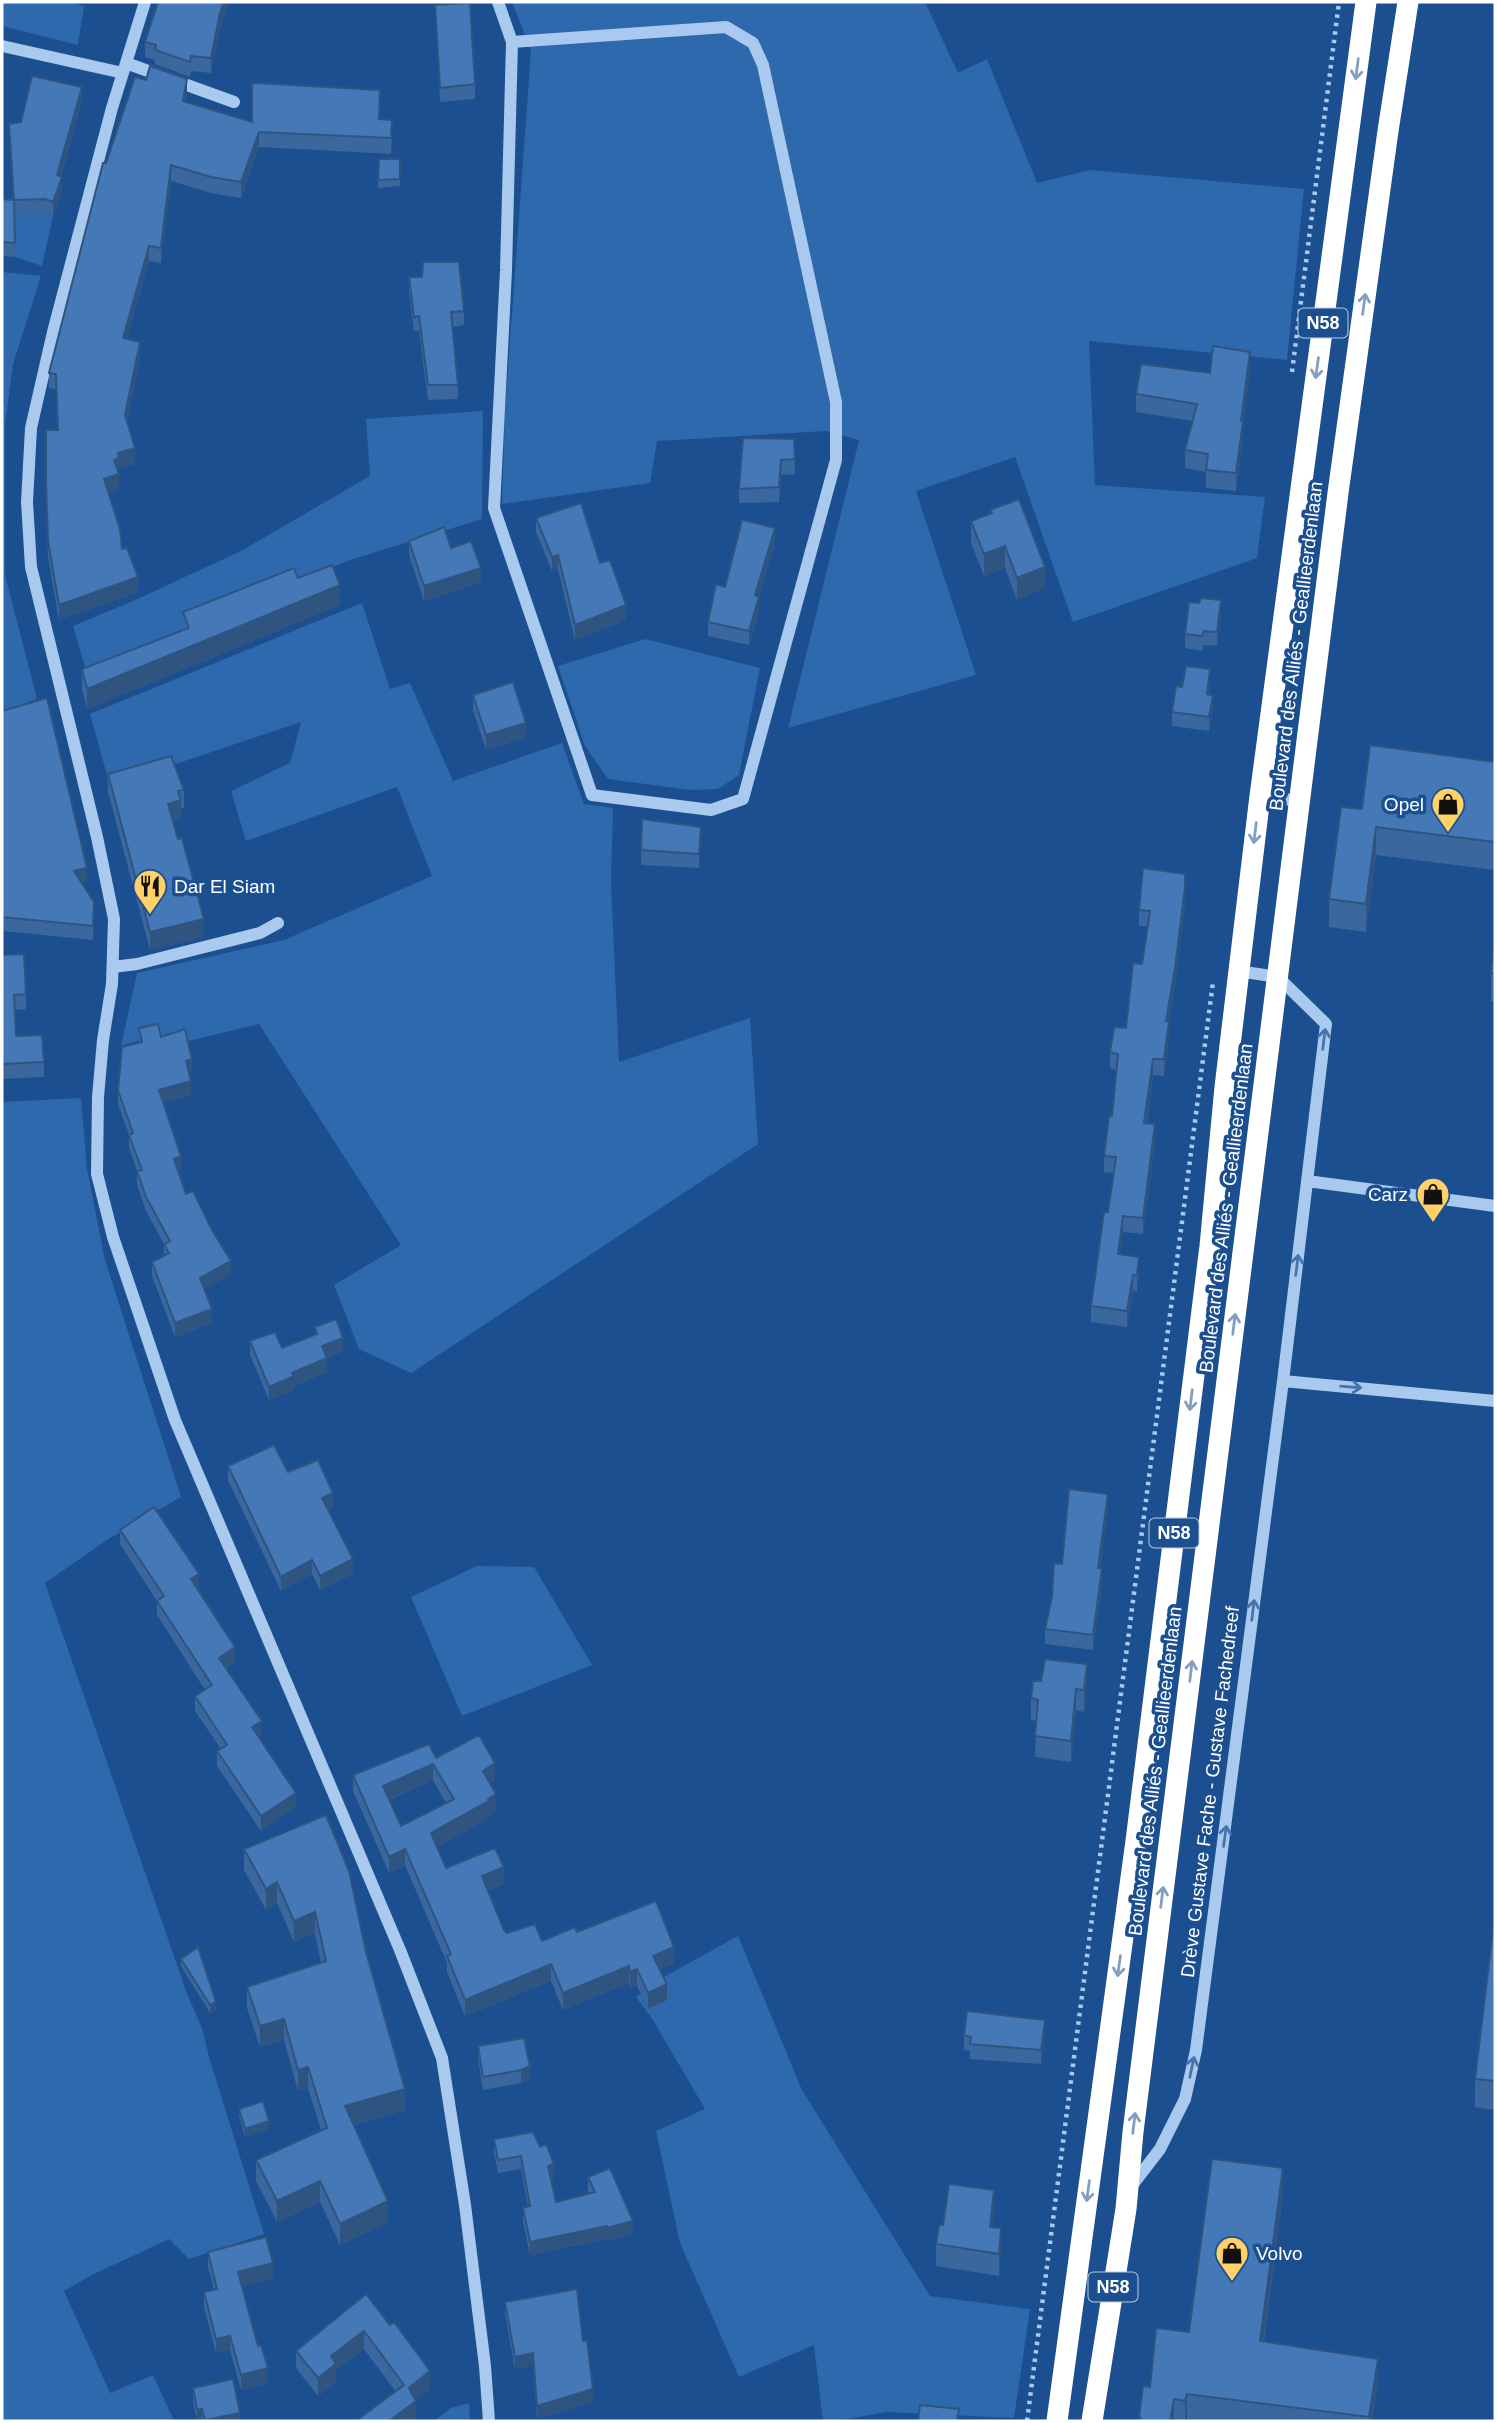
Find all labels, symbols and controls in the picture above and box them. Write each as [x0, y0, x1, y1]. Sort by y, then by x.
one-way arrow [1351, 58, 1364, 80]
one-way arrow [1358, 294, 1371, 316]
road number: N58 [1298, 309, 1348, 338]
one-way arrow [1311, 356, 1324, 379]
street label: Boulevard des Alliés - Geallieerdenlaan [1265, 480, 1327, 812]
shop icon: Opel [1429, 785, 1467, 834]
place label: Opel [1384, 794, 1424, 815]
one-way arrow [1249, 821, 1262, 844]
restaurant icon: Dar El Siam [131, 867, 169, 916]
place label: Dar El Siam [174, 876, 275, 897]
one-way arrow [1318, 1028, 1331, 1051]
street label: Boulevard des Alliés - Geallieerdenlaan [1195, 1042, 1257, 1374]
shop icon: Carz [1414, 1175, 1452, 1224]
place label: Carz [1368, 1184, 1408, 1205]
one-way arrow [1291, 1254, 1304, 1277]
one-way arrow [1228, 1313, 1241, 1336]
one-way arrow [1339, 1381, 1362, 1394]
one-way arrow [1184, 1388, 1197, 1411]
road number: N58 [1150, 1518, 1198, 1548]
one-way arrow [1247, 1599, 1260, 1622]
street label: Drève Gustave Fache - Gustave Fachedreef [1177, 1604, 1243, 1979]
street label: Boulevard des Alliés - Geallieerdenlaan [1124, 1605, 1186, 1937]
one-way arrow [1184, 1660, 1197, 1683]
one-way arrow [1218, 1825, 1231, 1848]
one-way arrow [1156, 1886, 1169, 1909]
one-way arrow [1112, 1954, 1125, 1977]
one-way arrow [1186, 2056, 1200, 2079]
one-way arrow [1127, 2112, 1140, 2135]
one-way arrow [1081, 2180, 1094, 2202]
shop icon: Volvo [1213, 2234, 1251, 2283]
place label: Volvo [1256, 2243, 1302, 2264]
road number: N58 [1088, 2272, 1138, 2302]

